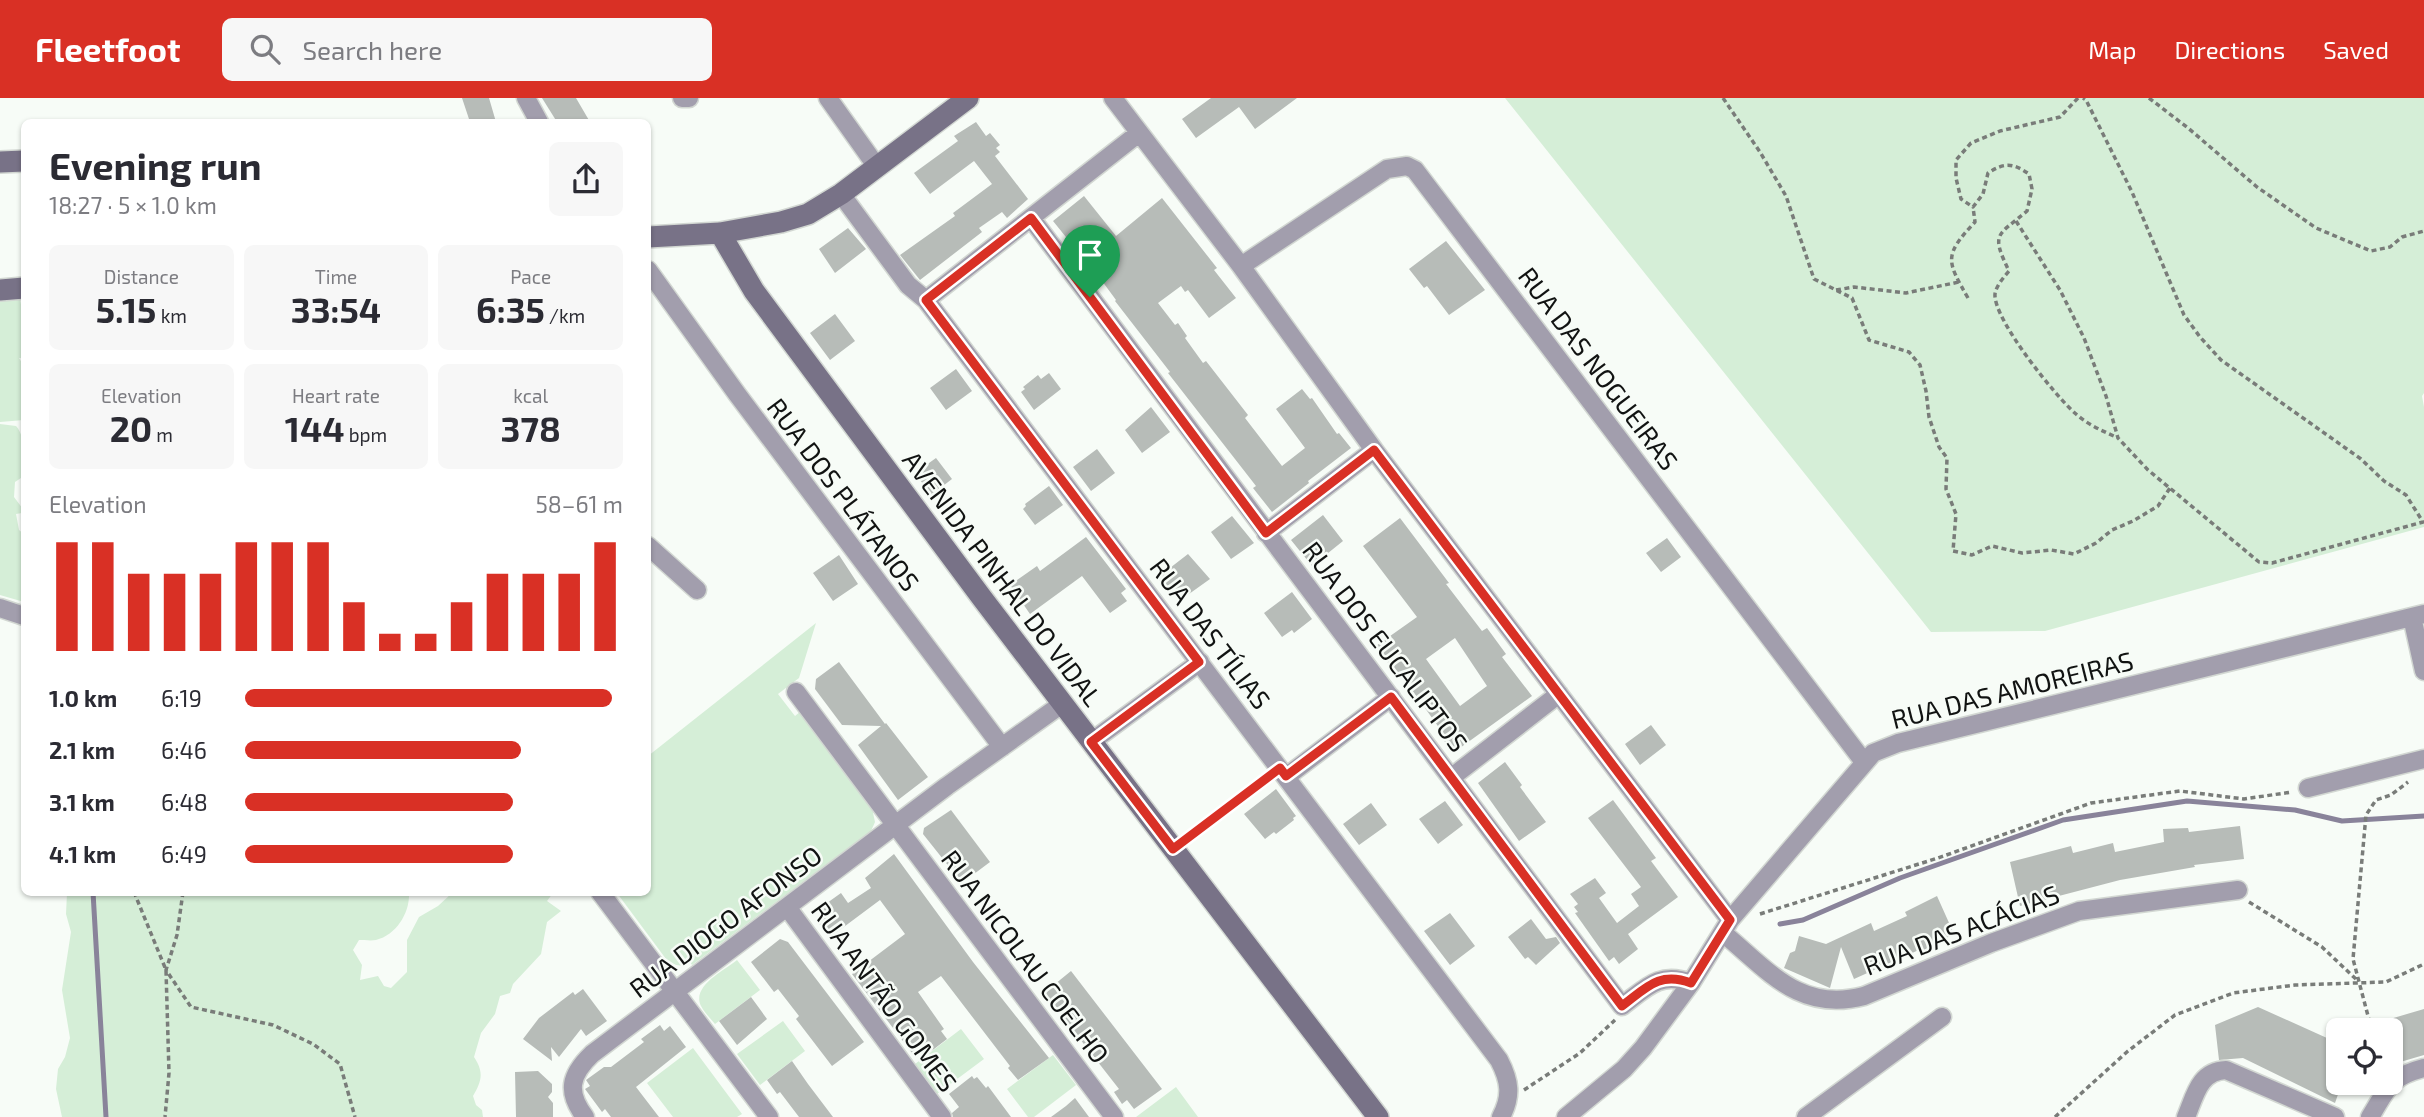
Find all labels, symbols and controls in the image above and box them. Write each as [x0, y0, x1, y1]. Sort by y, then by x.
search box [222, 18, 712, 81]
text: Fleetfoot [35, 29, 180, 69]
icon: search [246, 30, 284, 68]
text: Search here [302, 34, 442, 65]
text: Map [2088, 35, 2136, 64]
text: Directions [2174, 35, 2285, 64]
text: Saved [2323, 35, 2389, 64]
text: Evening run [49, 142, 262, 188]
button: share [549, 142, 623, 216]
text: 18:27 · 5 × 1.0 km [49, 191, 217, 219]
pin [1060, 225, 1120, 297]
icon: arrive [1071, 236, 1109, 274]
street label: RUA DAS NOGUEIRAS [1513, 260, 1685, 476]
text: Distance [104, 265, 179, 288]
text: Time [315, 265, 357, 288]
text: Pace [510, 265, 551, 288]
text: 5.15 [96, 288, 156, 330]
text: 33:54 [291, 288, 381, 330]
text: 6:35 [476, 288, 545, 330]
text: km [156, 304, 187, 327]
text: /km [545, 304, 585, 327]
text: Elevation [101, 384, 182, 407]
text: Heart rate [292, 384, 380, 407]
text: kcal [513, 384, 548, 407]
street label: RUA DOS PLÁTANOS [762, 392, 926, 596]
text: 20 [110, 407, 152, 449]
text: 144 [285, 407, 344, 449]
text: 378 [501, 407, 561, 449]
text: m [152, 423, 173, 446]
text: bpm [344, 423, 387, 446]
street label: AVENIDA PINHAL DO VIDAL [897, 444, 1109, 712]
text: Elevation [49, 490, 147, 518]
text: 58–61 m [536, 490, 623, 518]
street label: RUA DOS EUCALIPTOS [1297, 535, 1475, 757]
street label: RUA DAS TÍLIAS [1144, 552, 1278, 714]
street label: RUA DAS AMOREIRAS [1888, 644, 2136, 734]
text: 1.0 km [49, 684, 117, 712]
text: 6:19 [161, 684, 202, 712]
text: 2.1 km [49, 736, 115, 764]
text: 6:46 [161, 736, 207, 764]
text: 3.1 km [49, 788, 115, 816]
text: 6:48 [161, 788, 208, 816]
street label: RUA DIOGO AFONSO [623, 839, 827, 1003]
text: 4.1 km [49, 840, 116, 868]
text: 6:49 [161, 840, 207, 868]
street label: RUA NICOLAU COELHO [936, 843, 1116, 1069]
street label: RUA DAS ACÁCIAS [1859, 877, 2063, 981]
street label: RUA ANTÃO GOMES [806, 895, 964, 1097]
map controls [2326, 1018, 2403, 1095]
button: locate [2326, 1018, 2403, 1095]

